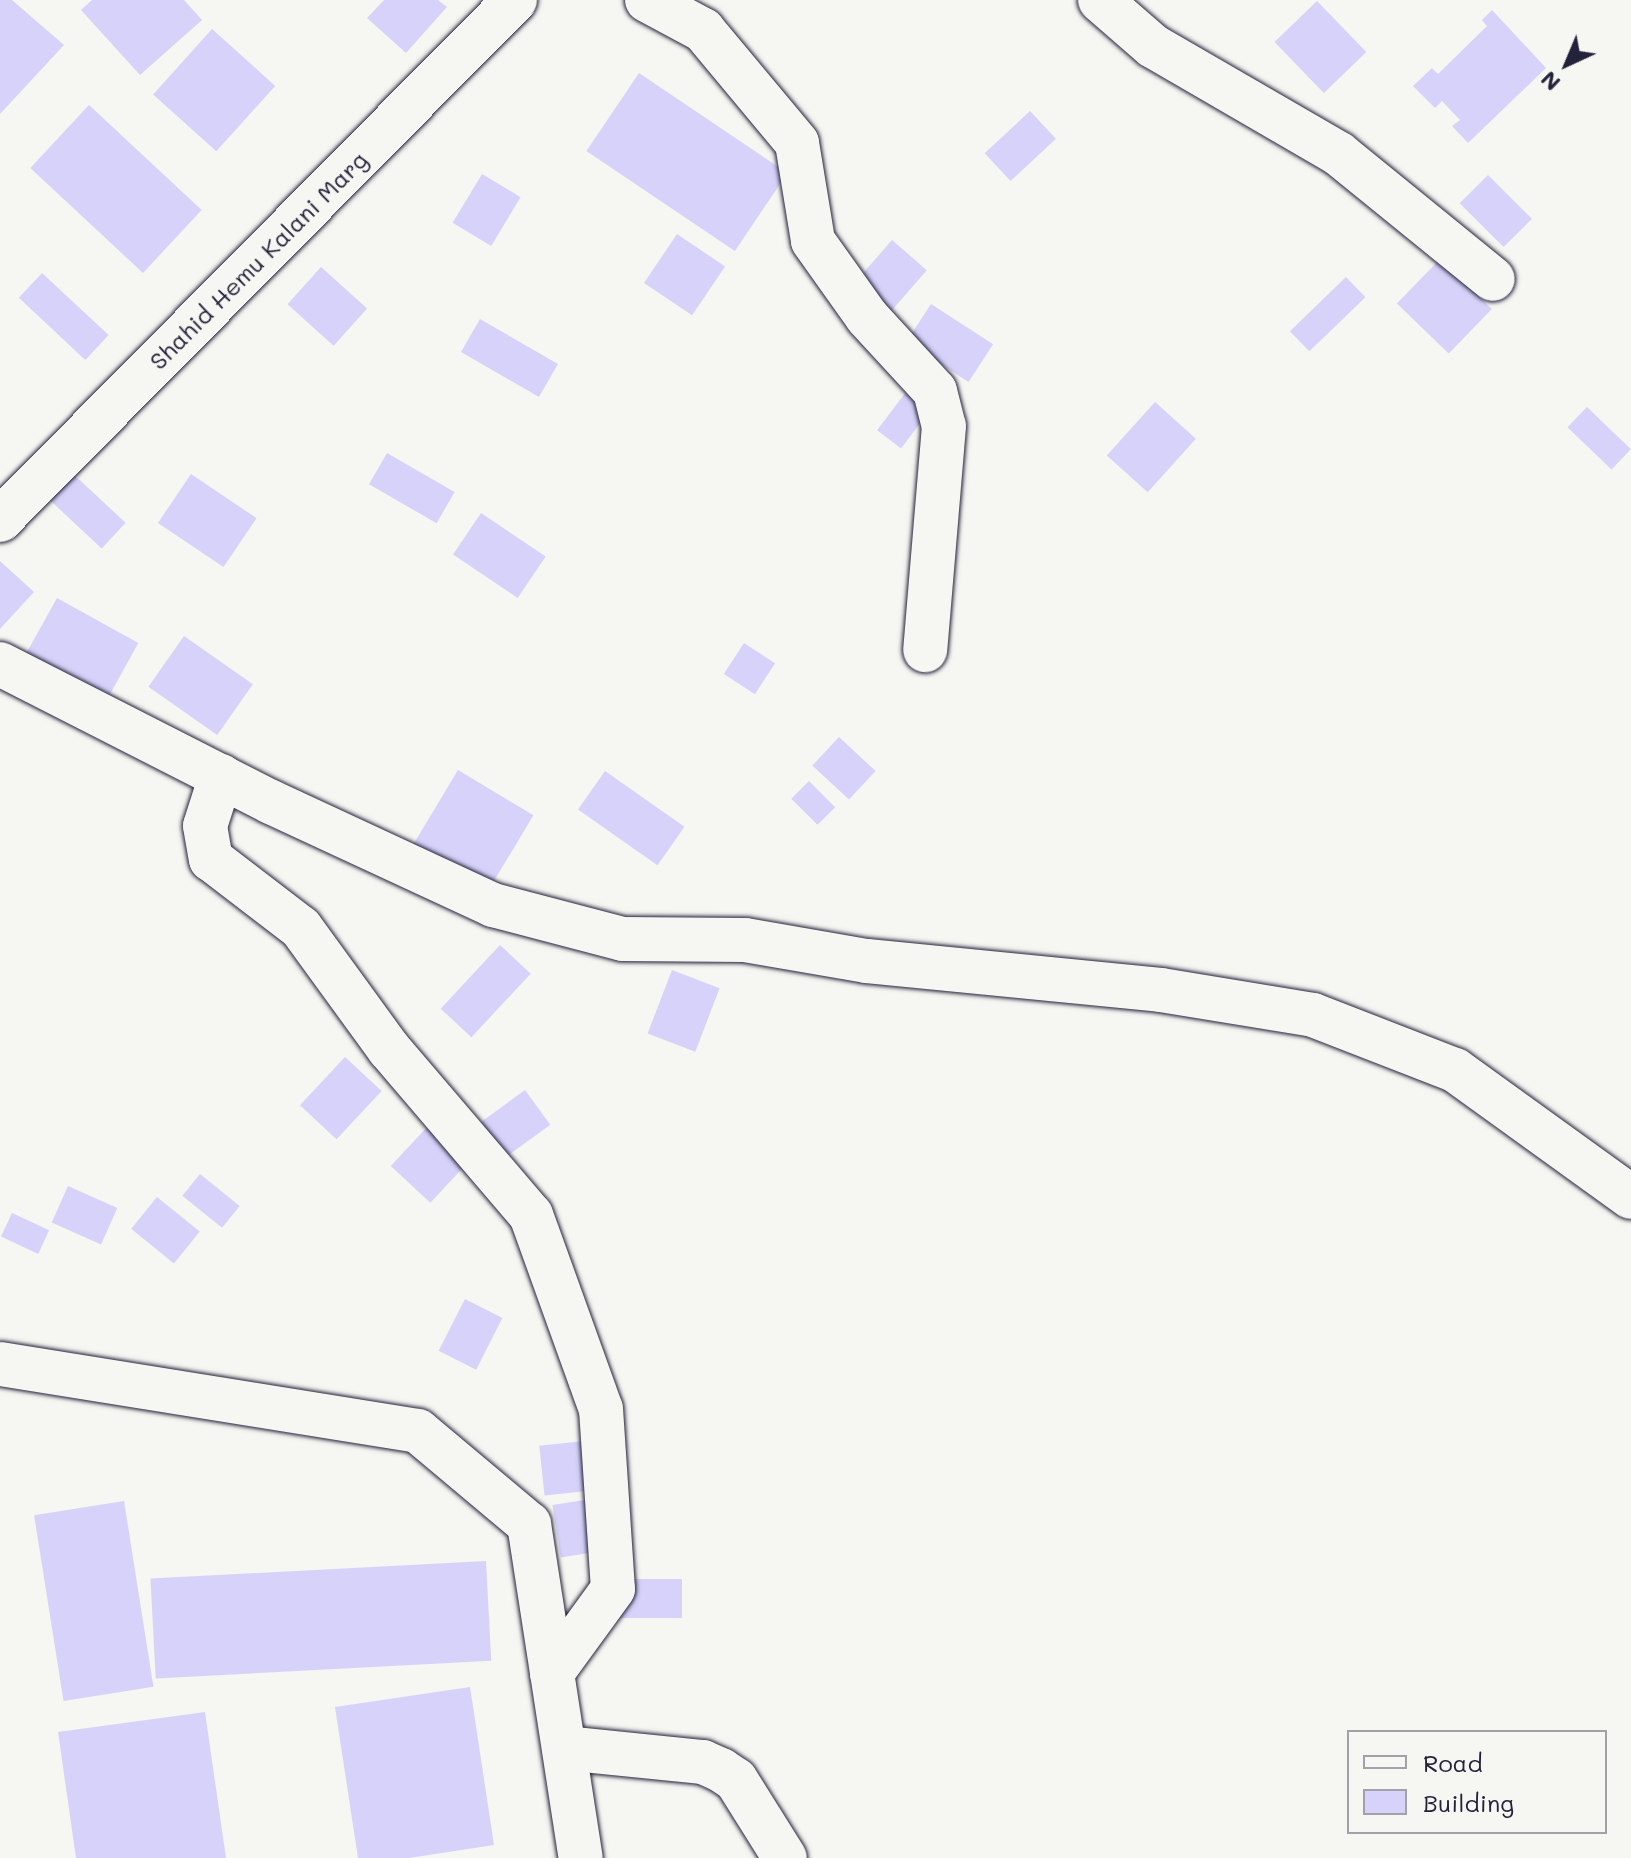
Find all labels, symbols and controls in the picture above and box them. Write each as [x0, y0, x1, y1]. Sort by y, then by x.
north arrow [1527, 24, 1607, 104]
text: N [1534, 65, 1566, 98]
street label: Shahid Hemu Kalani Marg [143, 145, 373, 375]
legend [1347, 1730, 1607, 1834]
text: Road [1423, 1747, 1483, 1778]
text: Building [1423, 1787, 1514, 1818]

